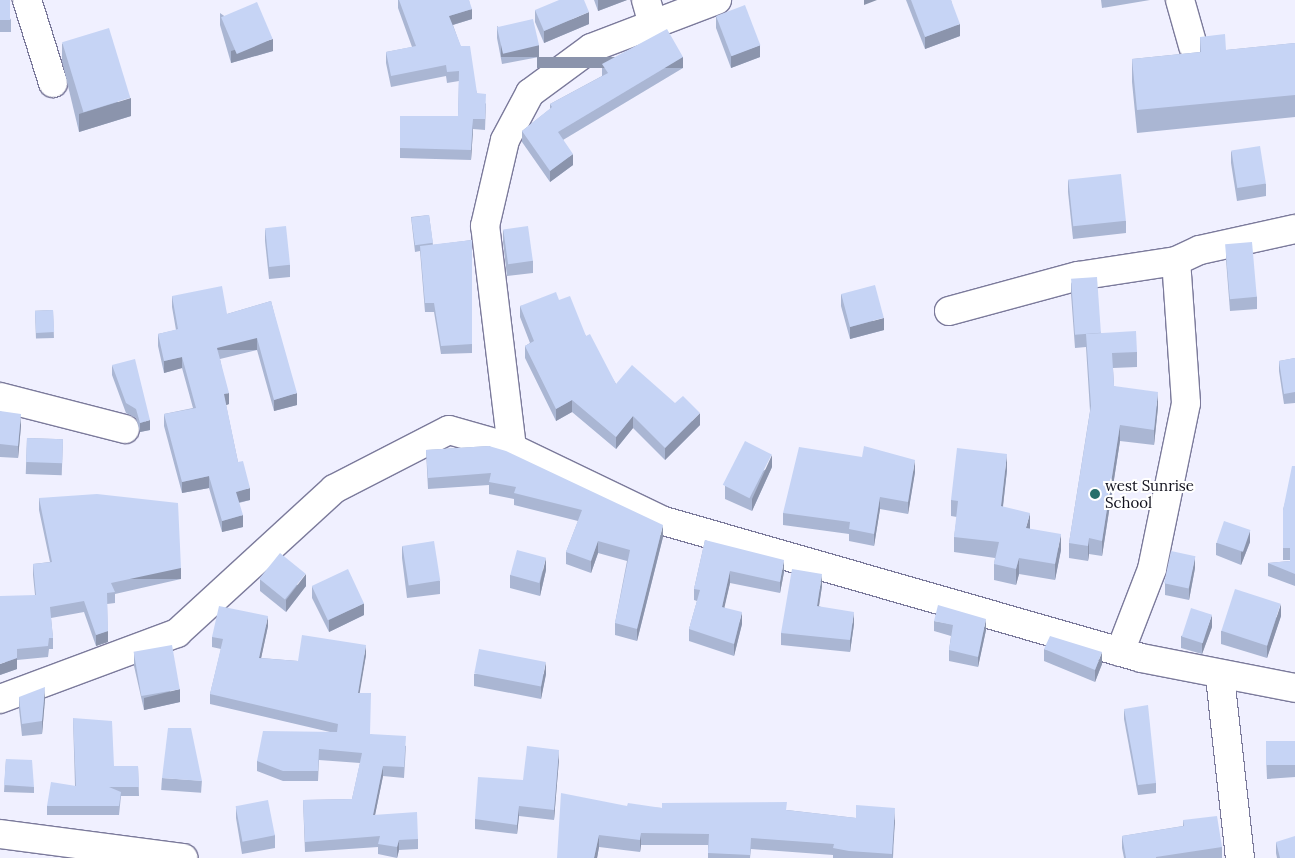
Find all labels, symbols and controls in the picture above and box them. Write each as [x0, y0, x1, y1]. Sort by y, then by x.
place label: west Sunrise School [1105, 476, 1194, 511]
marker: west Sunrise School [1089, 488, 1101, 500]

